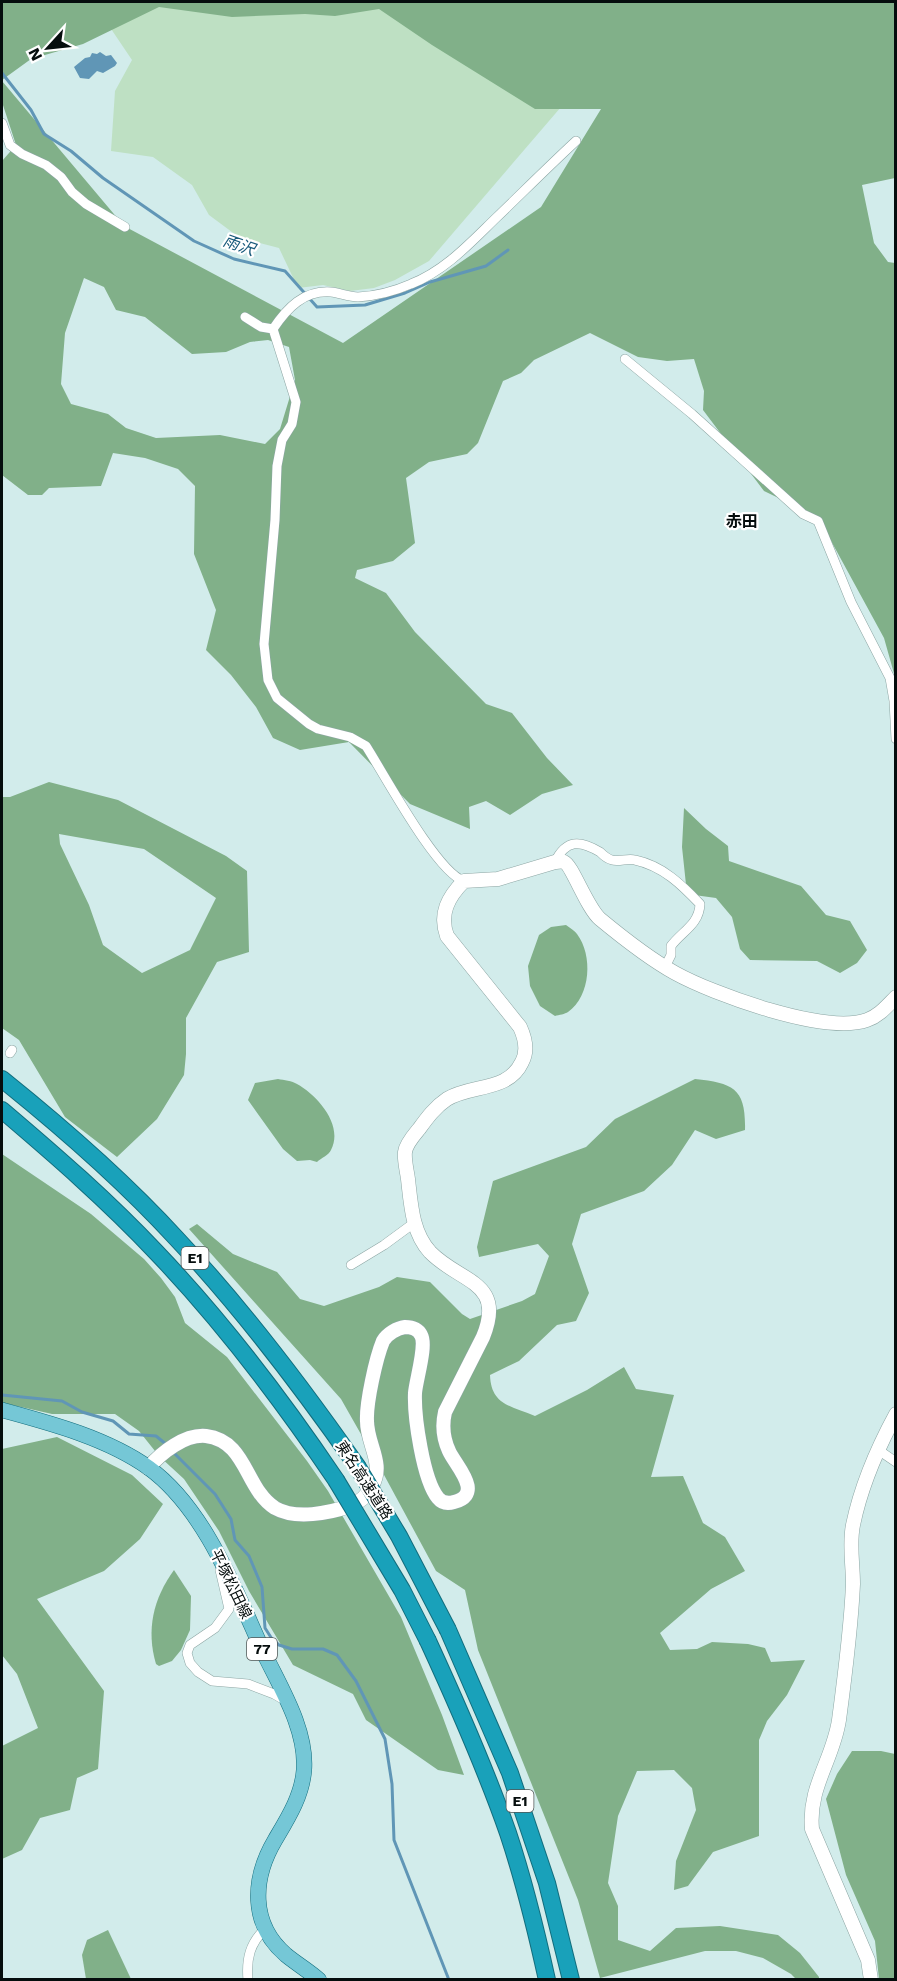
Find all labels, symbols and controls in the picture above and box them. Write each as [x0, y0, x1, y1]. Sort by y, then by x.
north arrow [18, 18, 78, 78]
text: N [24, 45, 46, 64]
water label: 雨沢 [221, 231, 259, 260]
district label: 赤田 [726, 512, 758, 531]
road number: E1 [182, 1247, 208, 1269]
street label: 東名高速道路 [332, 1437, 396, 1523]
street label: 平塚松田線 [206, 1546, 256, 1622]
road number: 77 [247, 1638, 277, 1660]
road number: E1 [506, 1790, 534, 1812]

